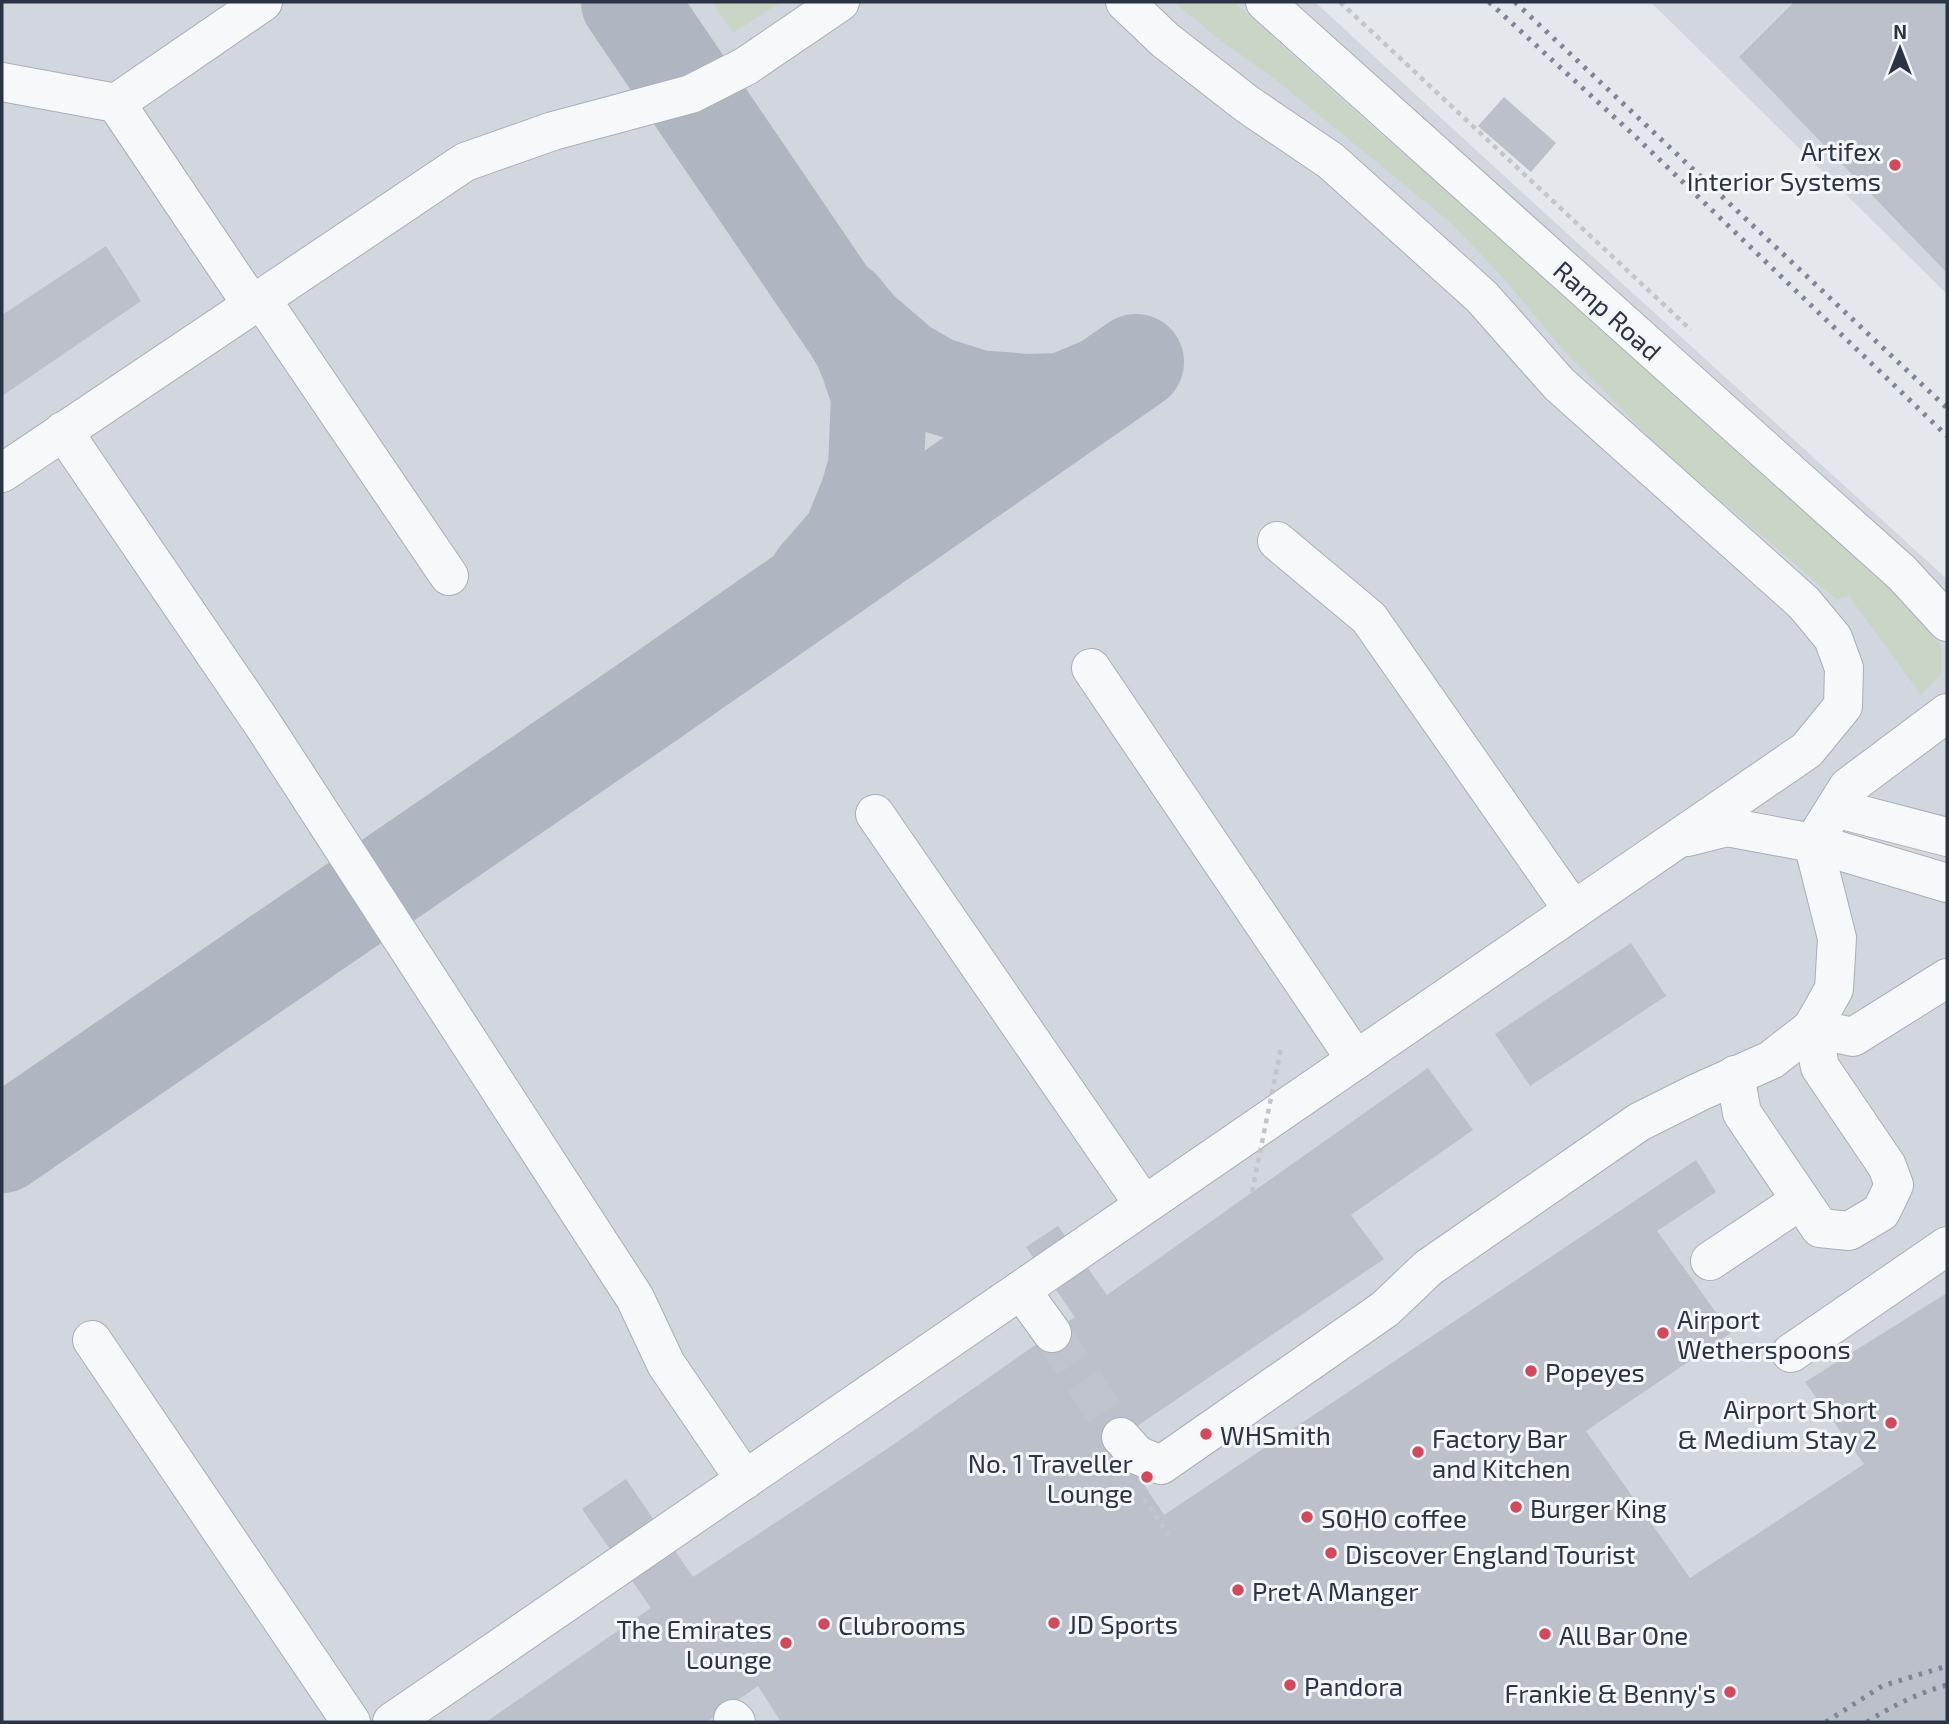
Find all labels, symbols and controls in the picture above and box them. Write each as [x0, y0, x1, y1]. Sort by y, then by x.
north arrow [1865, 14, 1935, 84]
text: N [1893, 20, 1907, 43]
place label: Artifex Interior Systems [1687, 135, 1881, 196]
marker: Artifex Interior Systems [1887, 157, 1903, 173]
street label: Ramp Road [1548, 254, 1668, 366]
place label: Airport Wetherspoons [1677, 1303, 1851, 1364]
marker: Airport Wetherspoons [1655, 1325, 1671, 1341]
place label: Popeyes [1545, 1356, 1645, 1387]
marker: Popeyes [1523, 1363, 1539, 1379]
place label: Airport Short & Medium Stay 2 [1677, 1393, 1877, 1454]
marker: Airport Short & Medium Stay 2 [1883, 1415, 1899, 1431]
place label: WHSmith [1220, 1419, 1331, 1450]
place label: Factory Bar and Kitchen [1432, 1422, 1571, 1483]
marker: WHSmith [1198, 1426, 1214, 1442]
marker: Factory Bar and Kitchen [1410, 1444, 1426, 1460]
place label: No. 1 Traveller Lounge [968, 1447, 1133, 1508]
marker: No. 1 Traveller Lounge [1139, 1469, 1155, 1485]
place label: Burger King [1530, 1492, 1667, 1523]
marker: Burger King [1508, 1499, 1524, 1515]
place label: SOHO coffee [1321, 1502, 1467, 1533]
marker: SOHO coffee [1299, 1509, 1315, 1525]
place label: Discover England Tourist [1345, 1538, 1636, 1569]
marker: Discover England Tourist [1323, 1545, 1339, 1561]
place label: Pret A Manger [1252, 1575, 1419, 1606]
marker: Pret A Manger [1230, 1582, 1246, 1598]
place label: JD Sports [1068, 1608, 1178, 1639]
place label: Clubrooms [838, 1609, 966, 1640]
place label: The Emirates Lounge [616, 1613, 772, 1674]
marker: JD Sports [1046, 1615, 1062, 1631]
marker: Clubrooms [816, 1616, 832, 1632]
place label: All Bar One [1559, 1619, 1688, 1650]
marker: All Bar One [1537, 1626, 1553, 1642]
marker: The Emirates Lounge [778, 1635, 794, 1651]
place label: Pandora [1304, 1670, 1403, 1701]
marker: Pandora [1282, 1677, 1298, 1693]
place label: Frankie & Benny's [1505, 1677, 1716, 1708]
marker: Frankie & Benny's [1722, 1684, 1738, 1700]

